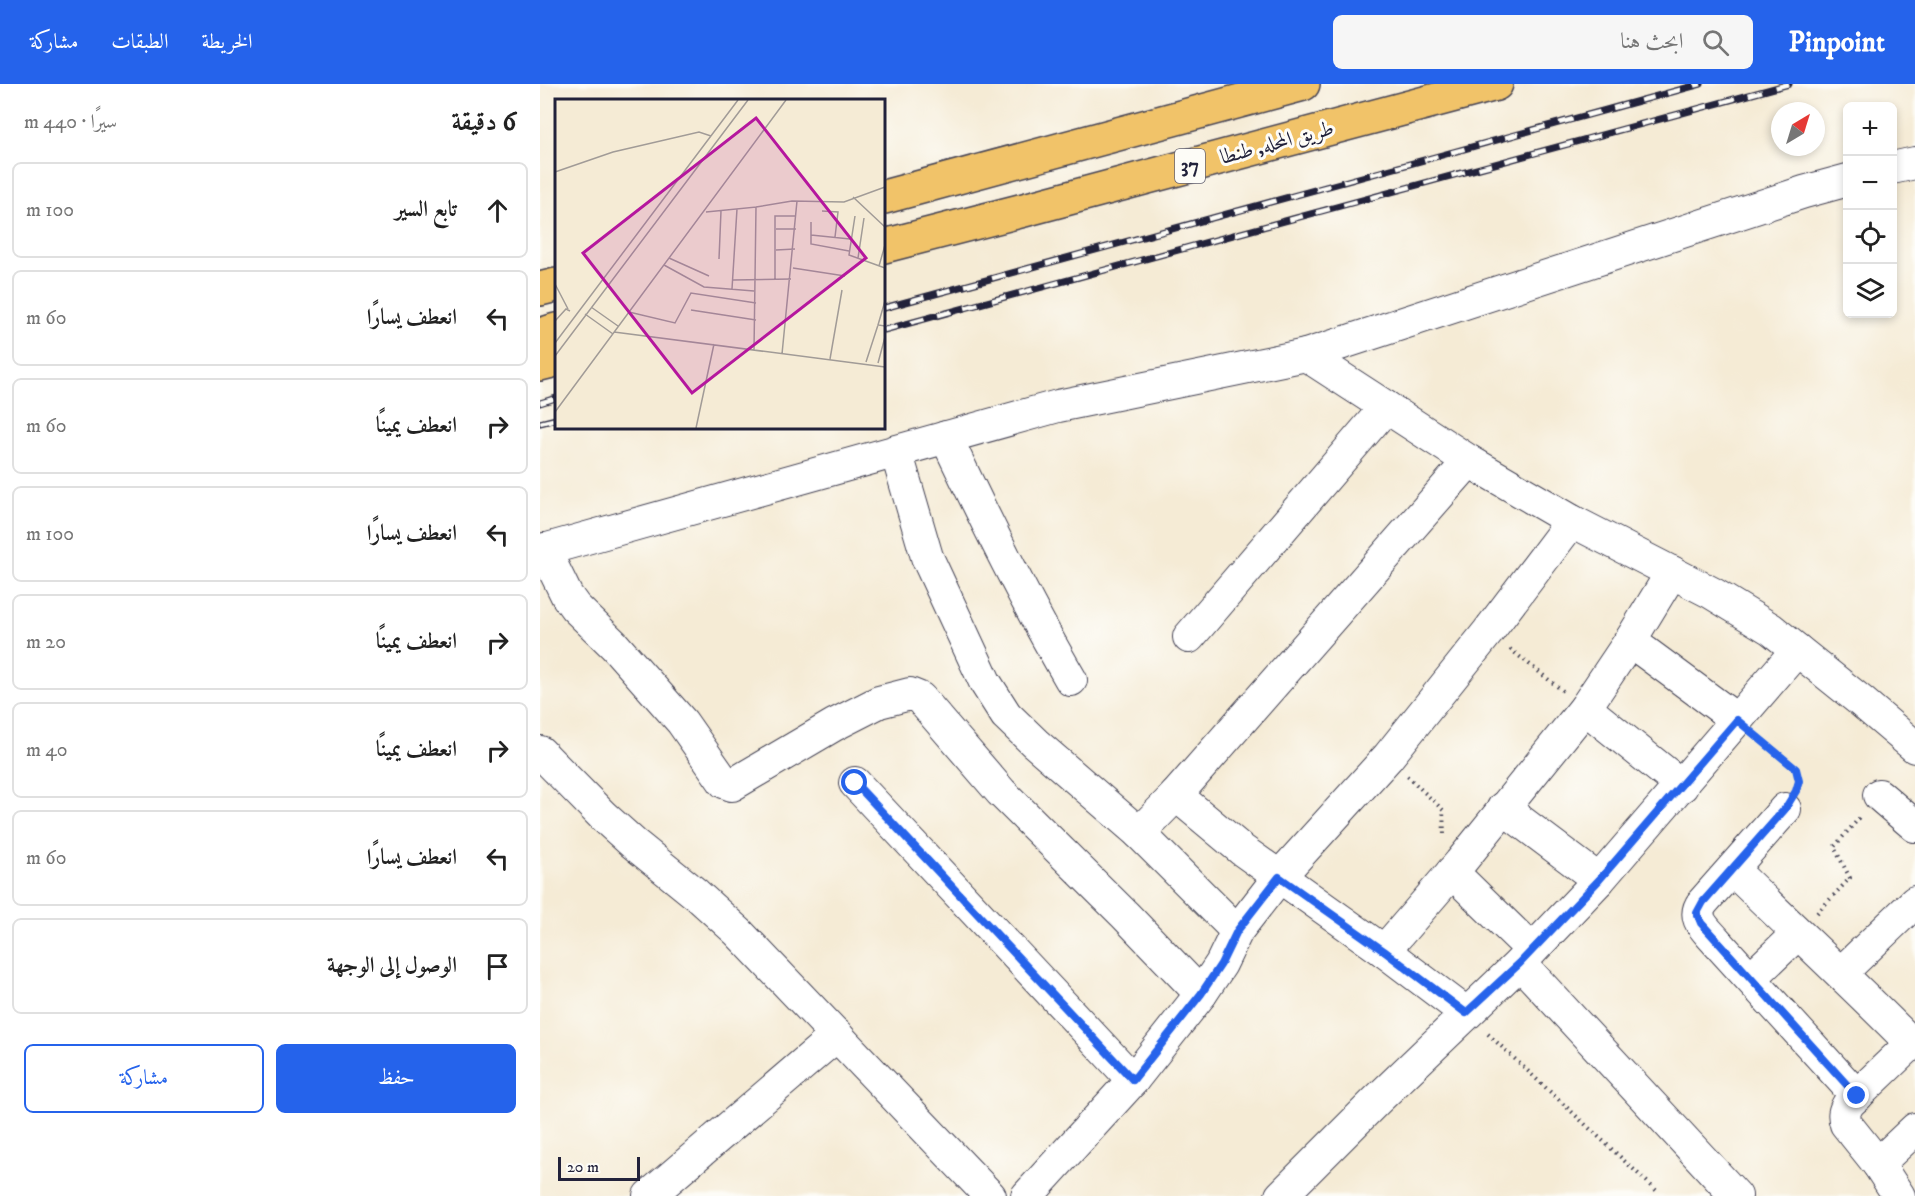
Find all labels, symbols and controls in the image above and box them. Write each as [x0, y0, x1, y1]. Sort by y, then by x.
search box [1333, 15, 1753, 69]
text: Pinpoint [1789, 25, 1885, 60]
icon: search [1699, 26, 1732, 59]
text: ابحث هنا [1620, 28, 1684, 55]
text: مشاركة [30, 29, 78, 55]
text: الطبقات [111, 29, 168, 55]
text: الخريطة [201, 29, 253, 55]
inset map [555, 99, 885, 429]
north arrow [1771, 102, 1825, 156]
map controls [1843, 102, 1897, 318]
button: + [1843, 102, 1897, 156]
text: 6 دقيقة [451, 106, 516, 139]
text: سيرًا · 440 m [24, 110, 117, 135]
street label: طريق المحله, طنطا [1217, 115, 1337, 171]
road number: 37 [1175, 149, 1205, 183]
button: − [1843, 156, 1897, 210]
icon: ahead [481, 194, 514, 227]
text: تابع السير [395, 196, 457, 223]
text: 100 m [26, 198, 74, 223]
button: locate [1843, 210, 1897, 264]
button: layers [1843, 264, 1897, 318]
icon: left [481, 302, 514, 335]
text: انعطف يسارًا [367, 304, 457, 331]
text: 60 m [26, 306, 67, 331]
icon: right [481, 410, 514, 443]
text: انعطف يمينًا [376, 412, 457, 439]
text: 60 m [26, 414, 67, 439]
icon: left [481, 518, 514, 551]
text: انعطف يسارًا [367, 520, 457, 547]
text: 100 m [26, 522, 74, 547]
icon: right [481, 626, 514, 659]
text: انعطف يمينًا [376, 628, 457, 655]
text: 20 m [26, 630, 66, 655]
icon: right [481, 734, 514, 767]
text: انعطف يمينًا [376, 736, 457, 763]
text: 40 m [26, 738, 68, 763]
route start [841, 769, 867, 795]
icon: left [481, 842, 514, 875]
text: انعطف يسارًا [367, 844, 457, 871]
text: 60 m [26, 846, 67, 871]
icon: arrive [481, 950, 514, 983]
text: الوصول إلى الوجهة [327, 952, 457, 979]
button: مشاركة [24, 1044, 264, 1113]
button: حفظ [276, 1044, 516, 1113]
route end [1843, 1082, 1869, 1108]
scale bar [558, 1154, 640, 1182]
text: 20 m [567, 1157, 599, 1177]

